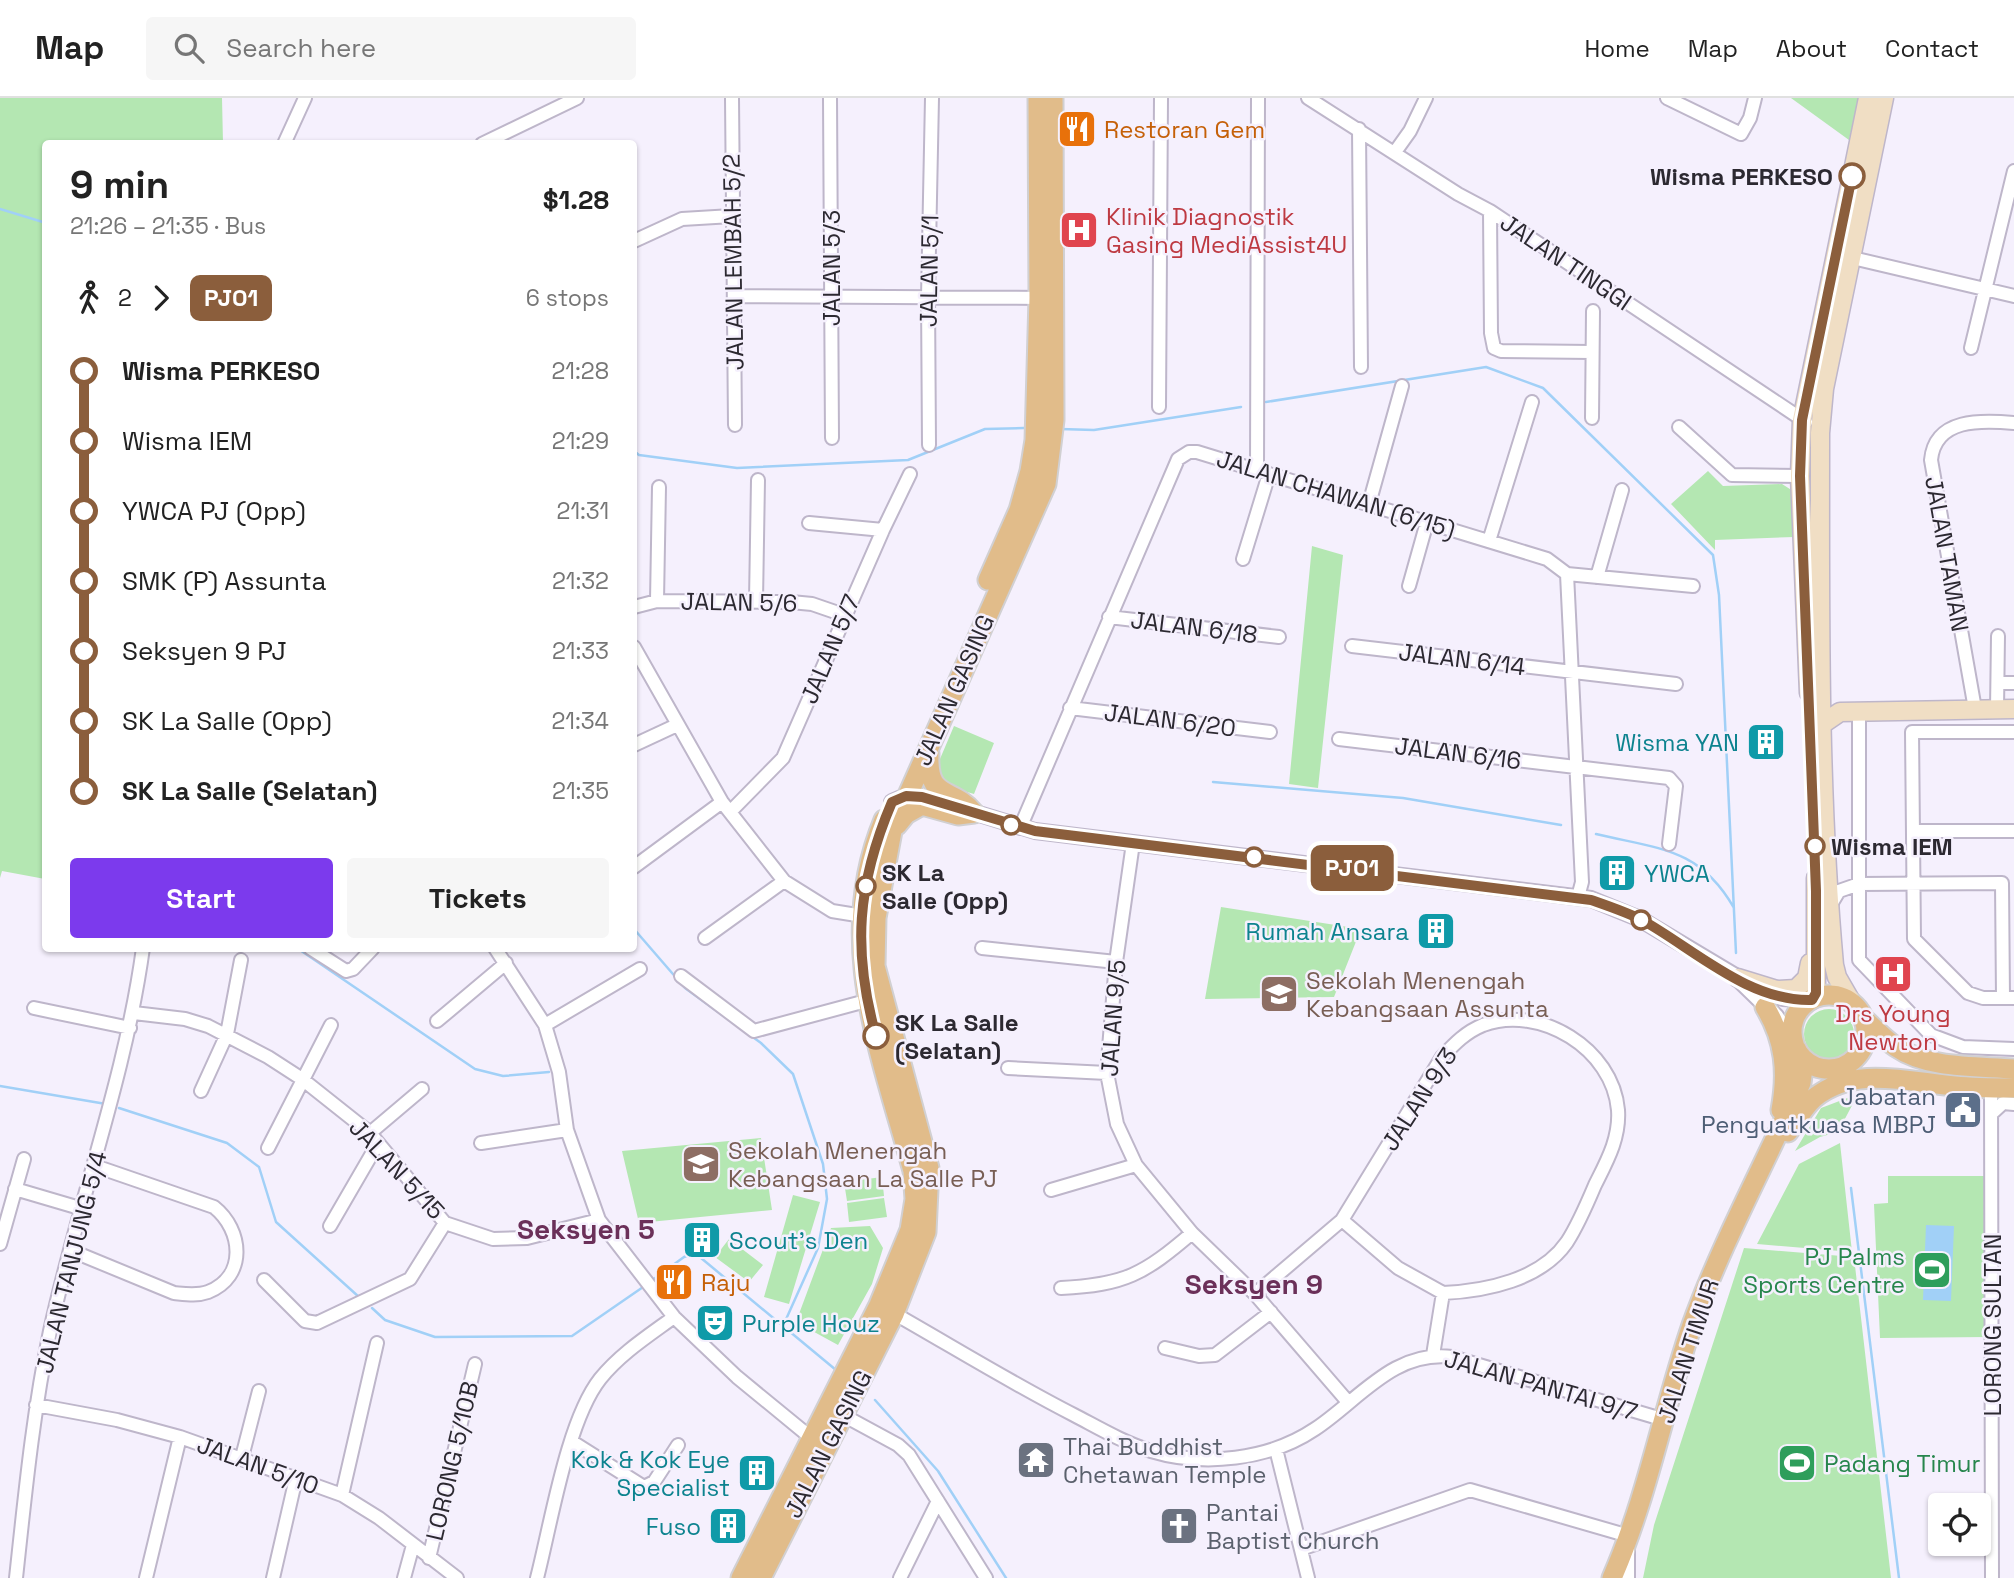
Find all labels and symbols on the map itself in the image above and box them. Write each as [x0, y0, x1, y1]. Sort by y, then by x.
restaurant icon: Restoran Gem [1056, 108, 1098, 150]
place label: Restoran Gem [1104, 114, 1265, 145]
street label: JALAN LEMBAH 5/2 [716, 153, 750, 371]
place label: Wisma PERKESO [1650, 161, 1833, 192]
marker: Wisma PERKESO [1839, 163, 1865, 189]
place label: Klinik Diagnostik Gasing MediAssist4U [1106, 201, 1347, 260]
street label: JALAN TINGGI [1494, 207, 1638, 317]
hospital icon: Klinik Diagnostik Gasing MediAssist4U [1058, 209, 1100, 251]
street label: JALAN 5/3 [816, 210, 847, 326]
street label: JALAN 5/1 [913, 215, 945, 327]
street label: JALAN CHAWAN (6/15) [1213, 443, 1459, 545]
street label: JALAN TAMAN [1918, 474, 1976, 634]
street label: JALAN 5/6 [680, 585, 798, 619]
street label: JALAN 5/7 [793, 590, 867, 708]
street label: JALAN 6/18 [1129, 604, 1259, 650]
street label: JALAN GASING [907, 610, 1001, 770]
street label: JALAN 6/14 [1397, 636, 1527, 682]
street label: JALAN 6/20 [1102, 697, 1238, 743]
building icon: Wisma YAN [1745, 721, 1787, 763]
place label: Wisma YAN [1615, 727, 1739, 758]
street label: JALAN 6/16 [1393, 730, 1523, 776]
unlabelled marker [1001, 815, 1021, 835]
place label: Wisma IEM [1831, 831, 1953, 862]
marker: Wisma IEM [1805, 836, 1825, 856]
line badge: PJ01 [1303, 845, 1401, 891]
unlabelled marker [1244, 847, 1264, 867]
building icon: YWCA [1596, 852, 1638, 894]
place label: SK La Salle (Opp) [882, 857, 1008, 916]
place label: YWCA [1644, 858, 1710, 889]
marker: SK La Salle (Opp) [856, 876, 876, 896]
building icon: Rumah Ansara [1415, 910, 1457, 952]
unlabelled marker [1631, 910, 1651, 930]
place label: Rumah Ansara [1246, 916, 1409, 947]
hospital icon: Drs Young Newton [1872, 953, 1914, 995]
street label: JALAN 9/5 [1093, 959, 1133, 1077]
place label: Sekolah Menengah Kebangsaan Assunta [1306, 965, 1549, 1024]
school or university icon: Sekolah Menengah Kebangsaan Assunta [1258, 973, 1300, 1015]
place label: Drs Young Newton [1835, 998, 1951, 1057]
place label: SK La Salle (Selatan) [895, 1007, 1019, 1066]
marker: SK La Salle (Selatan) [863, 1023, 889, 1049]
street label: JALAN 9/3 [1374, 1041, 1464, 1157]
place label: Jabatan Penguatkuasa MBPJ [1701, 1081, 1936, 1140]
public building icon: Jabatan Penguatkuasa MBPJ [1942, 1089, 1984, 1131]
street label: JALAN 5/15 [342, 1112, 452, 1226]
place label: Sekolah Menengah Kebangsaan La Salle PJ [728, 1135, 998, 1194]
school or university icon: Sekolah Menengah Kebangsaan La Salle PJ [680, 1143, 722, 1185]
street label: JALAN TANJUNG 5/4 [28, 1148, 114, 1376]
district label: Seksyen 5 [517, 1211, 655, 1247]
building icon: Scout's Den [681, 1219, 723, 1261]
place label: Scout's Den [729, 1225, 868, 1256]
street label: LORONG SULTAN [1977, 1234, 2008, 1416]
place label: PJ Palms Sports Centre [1743, 1241, 1905, 1300]
sports icon: PJ Palms Sports Centre [1911, 1249, 1953, 1291]
restaurant icon: Raju [653, 1261, 695, 1303]
district label: Seksyen 9 [1185, 1266, 1323, 1302]
place label: Raju [701, 1267, 751, 1298]
street label: JALAN TIMUR [1650, 1275, 1726, 1427]
theatre icon: Purple Houz [694, 1302, 736, 1344]
place label: Purple Houz [742, 1308, 880, 1339]
street label: JALAN PANTAI 9/7 [1441, 1343, 1641, 1427]
street label: JALAN GASING [777, 1365, 879, 1523]
street label: LORONG 5/10B [419, 1378, 485, 1544]
street label: JALAN 5/10 [193, 1429, 323, 1501]
place label: Thai Buddhist Chetawan Temple [1063, 1431, 1267, 1490]
temple icon: Thai Buddhist Chetawan Temple [1015, 1439, 1057, 1481]
sports icon: Padang Timur [1776, 1442, 1818, 1484]
place label: Kok & Kok Eye Specialist [571, 1444, 730, 1503]
place label: Padang Timur [1824, 1448, 1981, 1479]
building icon: Kok & Kok Eye Specialist [736, 1452, 778, 1494]
place label: Pantai Baptist Church [1206, 1497, 1379, 1556]
building icon: Fuso [707, 1505, 749, 1547]
church icon: Pantai Baptist Church [1158, 1505, 1200, 1547]
place label: Fuso [646, 1511, 701, 1542]

